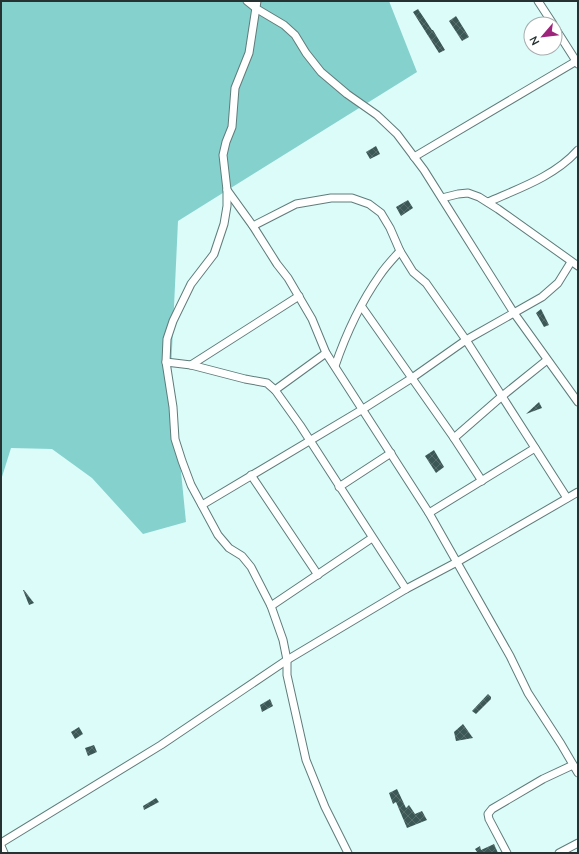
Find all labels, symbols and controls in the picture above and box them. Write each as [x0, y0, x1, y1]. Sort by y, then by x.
north arrow [523, 16, 563, 56]
text: N [526, 33, 543, 48]

